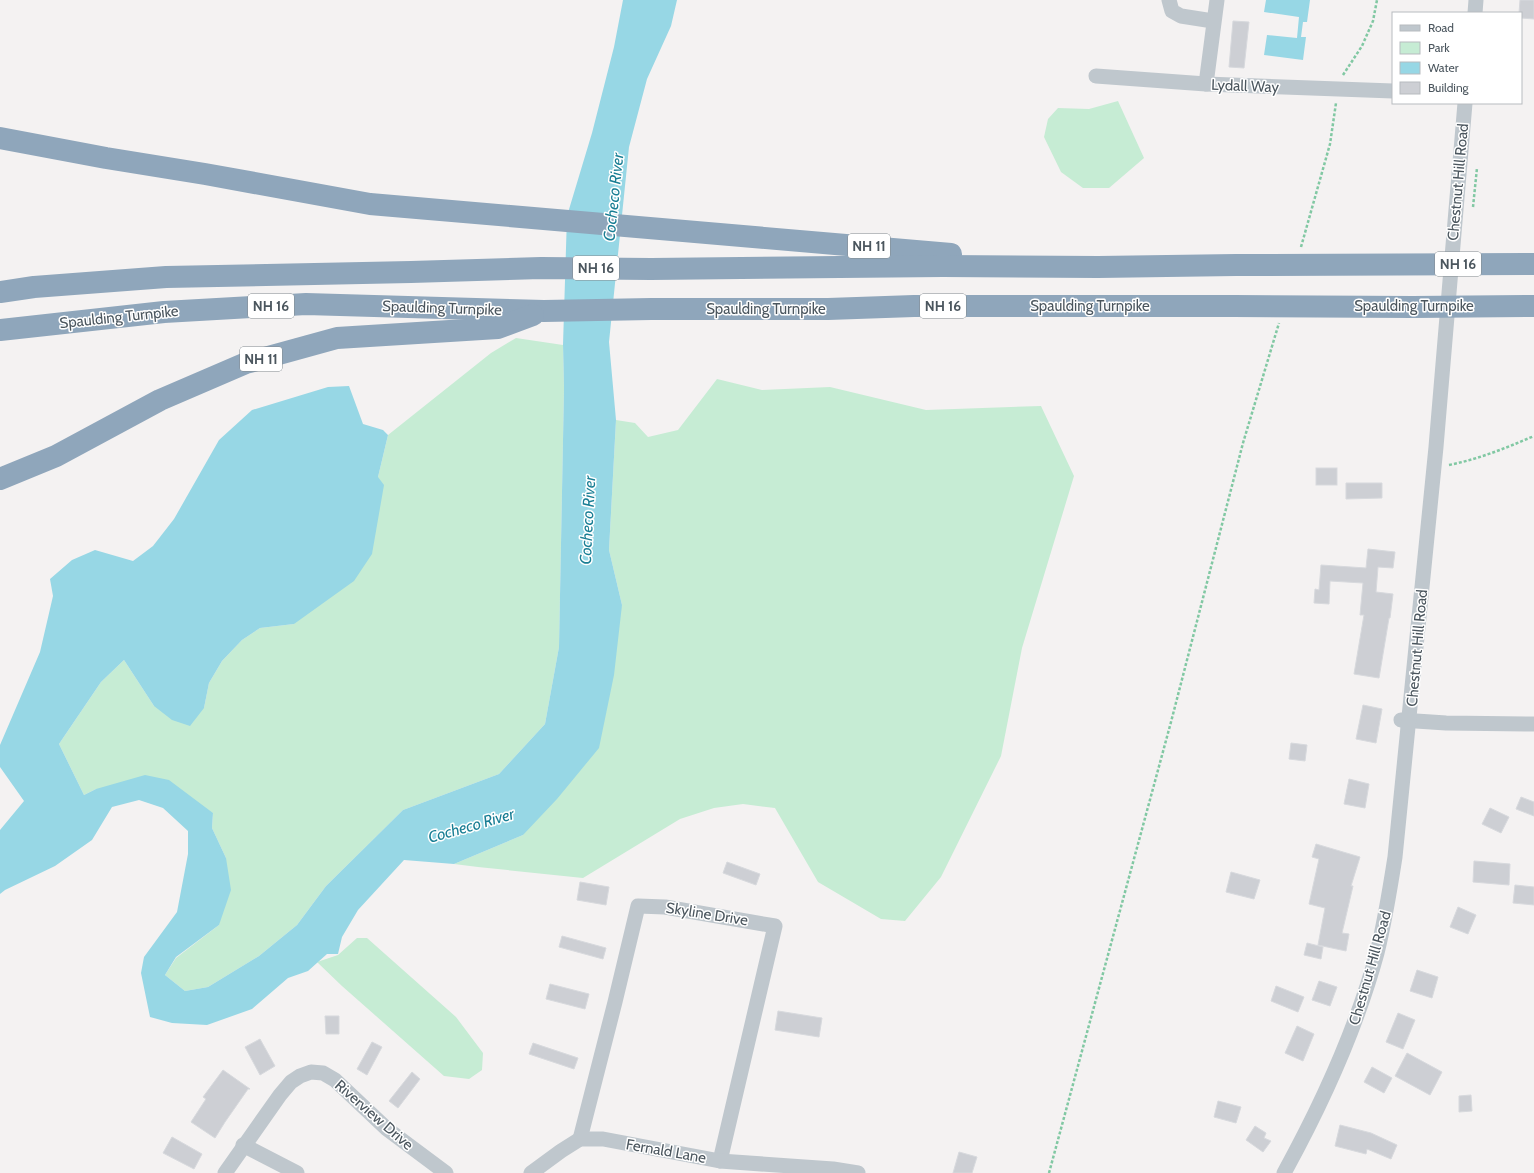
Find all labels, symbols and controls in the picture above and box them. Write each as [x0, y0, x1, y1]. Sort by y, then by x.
legend [1392, 12, 1522, 104]
text: Road [1428, 20, 1454, 35]
text: Park [1428, 40, 1450, 55]
text: Water [1428, 60, 1459, 75]
street label: Lydall Way [1211, 76, 1280, 96]
text: Building [1428, 80, 1470, 95]
street label: Chestnut Hill Road [1444, 123, 1472, 241]
water label: Cocheco River [599, 151, 628, 242]
road number: NH 11 [848, 234, 890, 258]
road number: NH 16 [1435, 252, 1481, 276]
road number: NH 16 [573, 256, 619, 280]
road number: NH 16 [248, 294, 294, 318]
road number: NH 16 [920, 294, 966, 318]
street label: Spaulding Turnpike [382, 297, 502, 319]
street label: Spaulding Turnpike [1030, 297, 1150, 315]
street label: Spaulding Turnpike [1354, 297, 1474, 315]
street label: Spaulding Turnpike [706, 300, 826, 318]
street label: Spaulding Turnpike [59, 302, 180, 332]
road number: NH 11 [240, 347, 282, 371]
water label: Cocheco River [576, 474, 599, 565]
street label: Chestnut Hill Road [1403, 589, 1431, 707]
water label: Cocheco River [426, 804, 517, 847]
street label: Skyline Drive [665, 899, 750, 929]
street label: Chestnut Hill Road [1345, 909, 1395, 1027]
street label: Riverview Drive [331, 1076, 417, 1154]
street label: Fernald Lane [624, 1135, 708, 1167]

